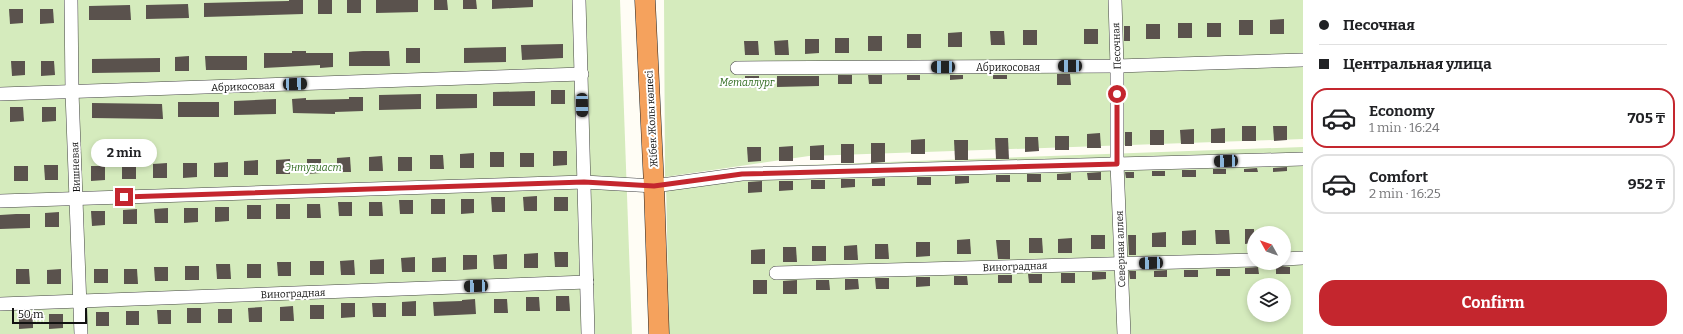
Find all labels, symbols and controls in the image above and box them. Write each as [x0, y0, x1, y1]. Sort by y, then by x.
text: Песочная [1343, 16, 1415, 34]
street label: Песочная [1110, 22, 1124, 70]
text: Центральная улица [1343, 55, 1492, 73]
car [1058, 60, 1082, 72]
car [931, 61, 955, 73]
street label: Абрикосовая [976, 61, 1040, 74]
street label: Жібек Жолы көшесі [642, 70, 661, 168]
park label: Металлург [720, 77, 775, 89]
car [283, 78, 307, 90]
street label: Абрикосовая [211, 79, 276, 94]
route start [1108, 85, 1126, 103]
car [576, 93, 588, 117]
icon: car [1321, 100, 1357, 136]
text: Economy [1369, 102, 1435, 120]
text: 705 ₸ [1627, 109, 1665, 127]
text: 1 min · 16:24 [1369, 120, 1440, 135]
callout: 2 min [91, 139, 157, 167]
street label: Вишневая [69, 141, 83, 192]
text: 2 min [107, 145, 141, 160]
car [1214, 155, 1238, 167]
park label: Энтузиаст [285, 162, 341, 174]
icon: car [1321, 166, 1357, 202]
text: Comfort [1369, 168, 1428, 186]
text: 952 ₸ [1628, 175, 1665, 193]
text: 2 min · 16:25 [1369, 186, 1441, 201]
route end [115, 188, 133, 206]
street label: Северная аллея [1114, 210, 1128, 288]
north arrow [1247, 226, 1291, 270]
map controls [1247, 226, 1291, 322]
car [1139, 257, 1163, 269]
street label: Виноградная [982, 260, 1048, 274]
button: layers [1247, 278, 1291, 322]
car [464, 280, 488, 292]
button: Confirm [1319, 280, 1667, 326]
street label: Виноградная [260, 287, 326, 301]
scale bar [12, 306, 87, 325]
text: 50 m [18, 308, 44, 321]

